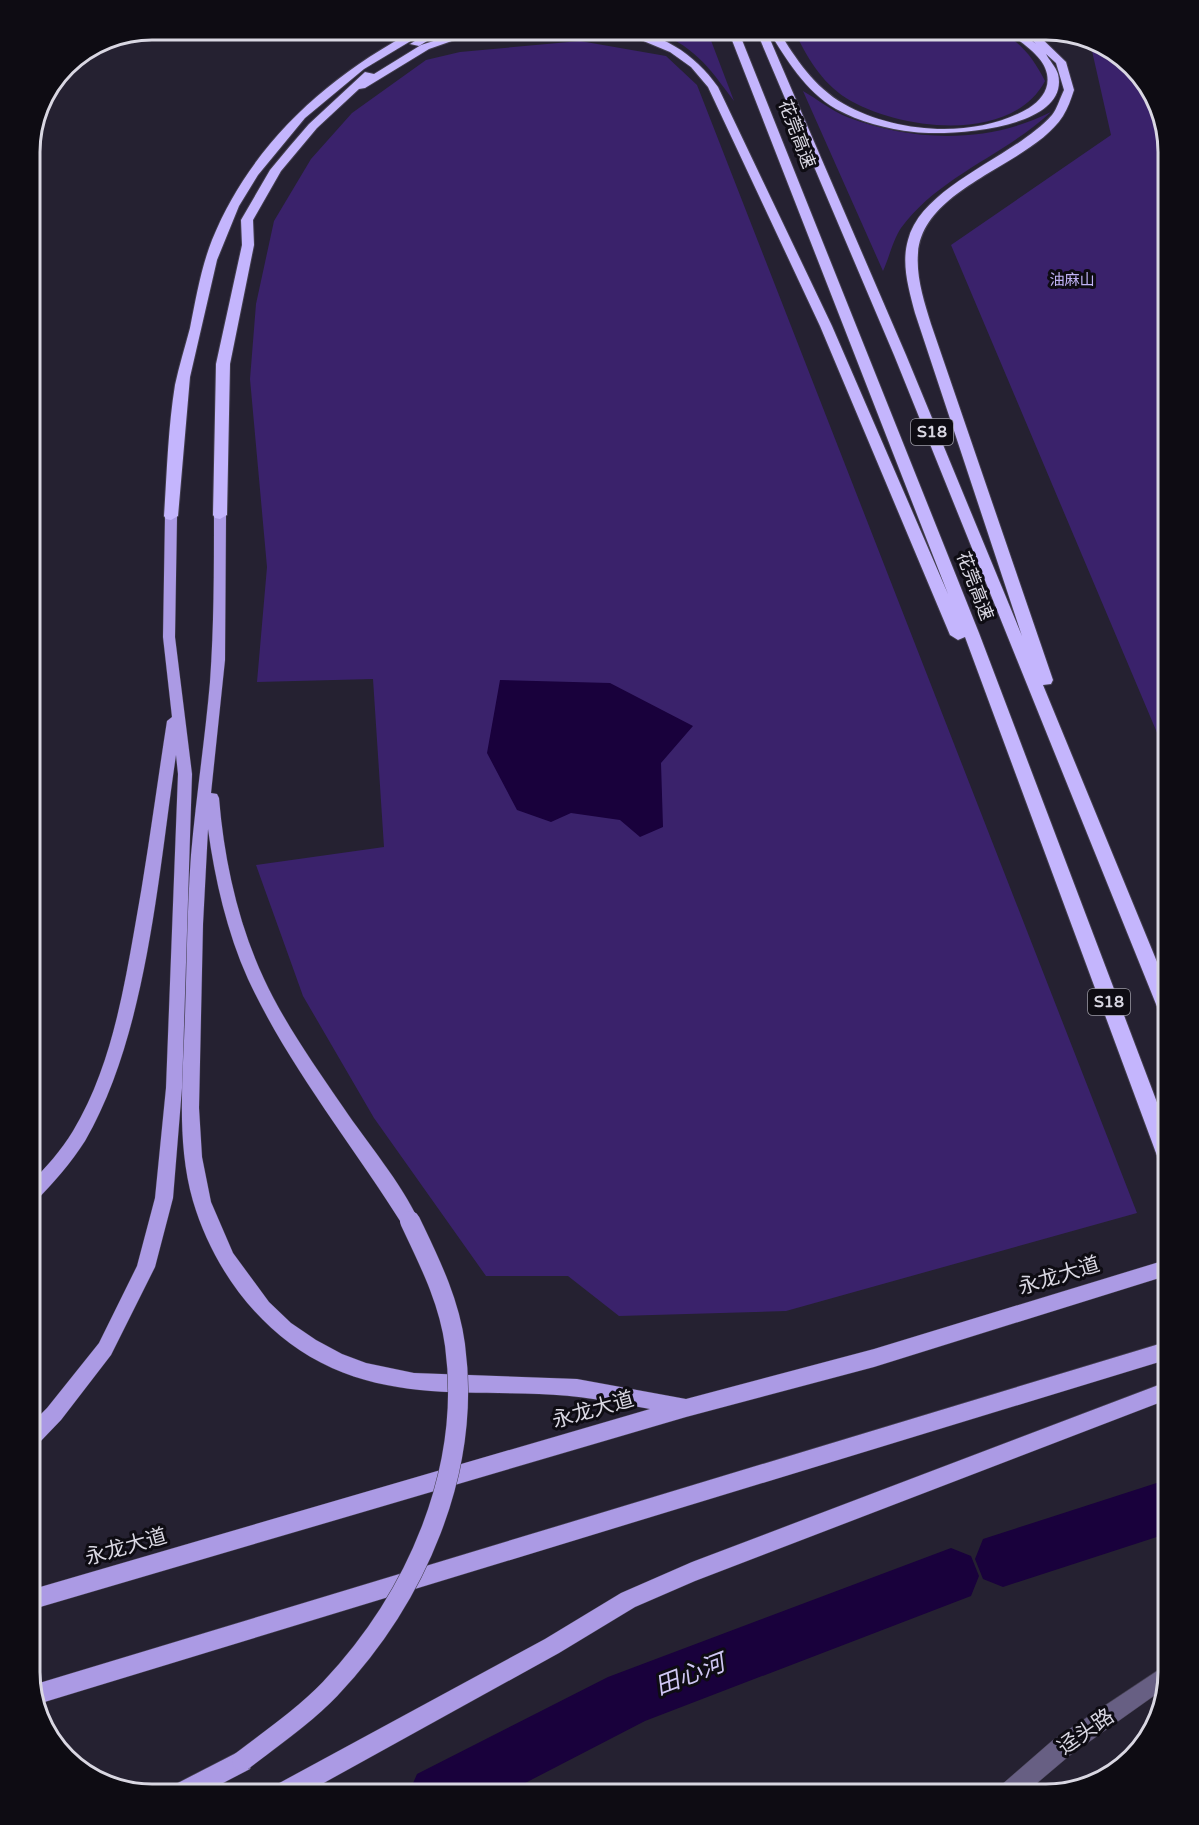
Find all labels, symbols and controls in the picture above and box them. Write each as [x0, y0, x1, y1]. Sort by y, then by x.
street label: 花莞高速 [774, 96, 820, 172]
park label: 油麻山 [1049, 271, 1095, 289]
road number: S18 [911, 419, 953, 445]
street label: 花莞高速 [952, 548, 998, 624]
road number: S18 [1088, 989, 1130, 1015]
street label: 永龙大道 [1015, 1252, 1103, 1300]
street label: 永龙大道 [549, 1386, 637, 1434]
street label: 永龙大道 [82, 1523, 170, 1571]
water label: 田心河 [651, 1647, 733, 1701]
street label: 迳头路 [1053, 1704, 1119, 1760]

